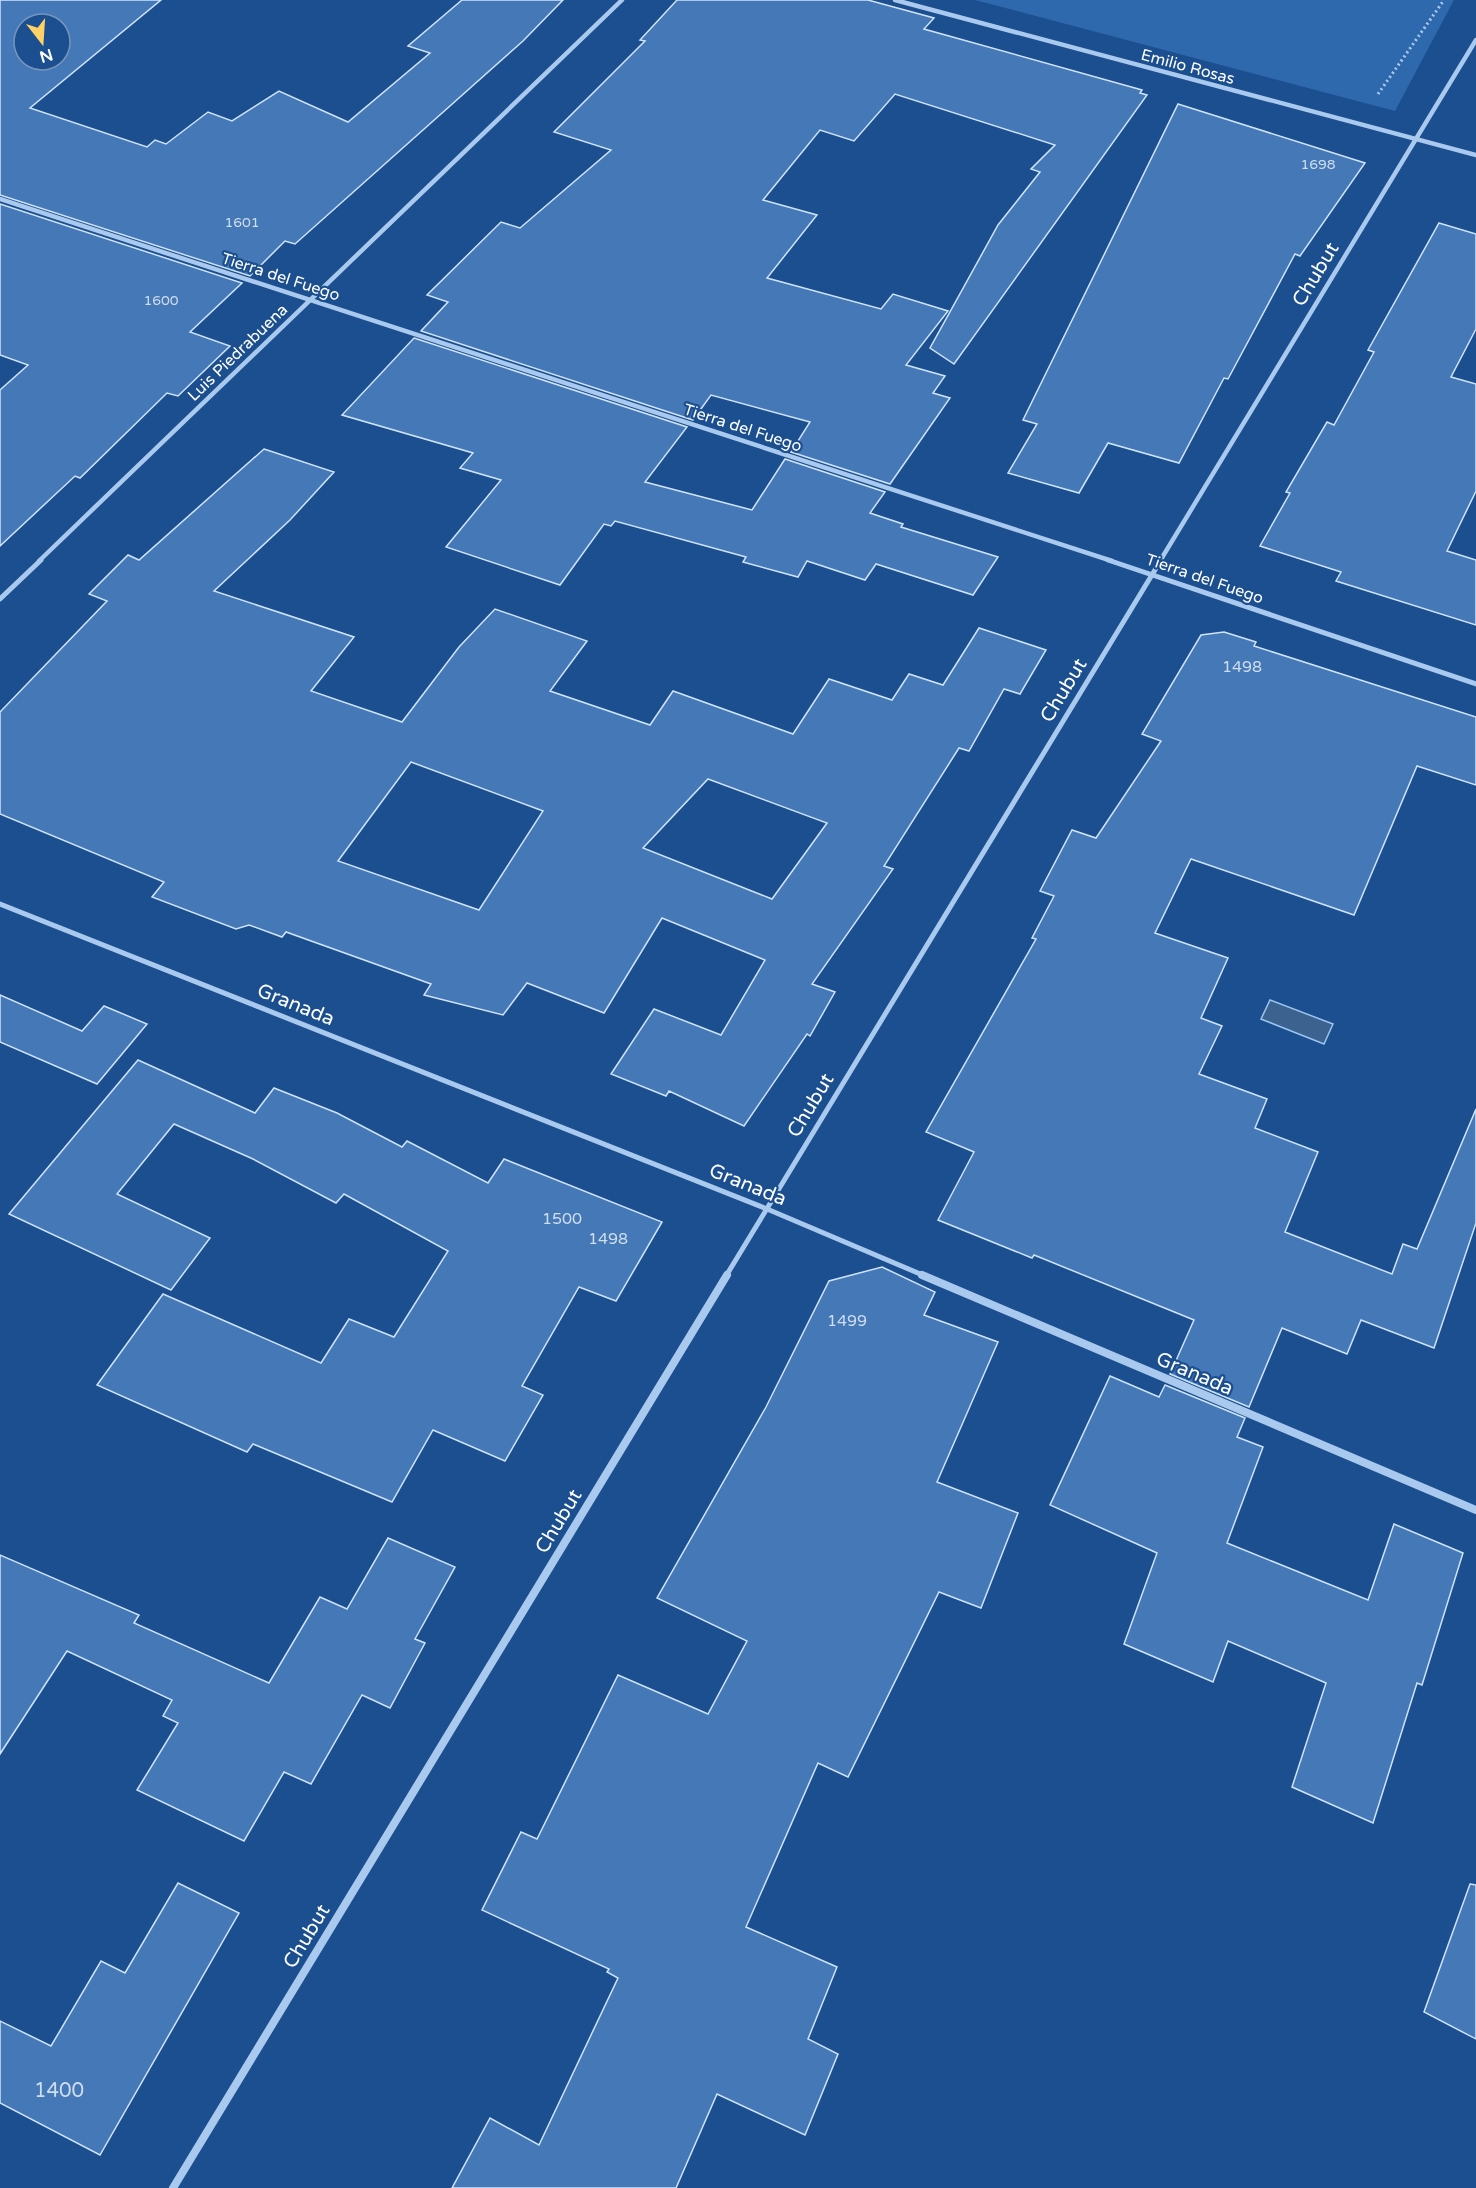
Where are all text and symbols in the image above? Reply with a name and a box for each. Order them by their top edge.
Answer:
north arrow [12,12,72,72]
text: N [37,44,55,67]
street label: Emilio Rosas [1139,45,1237,89]
house number: 1698 [1300,156,1336,173]
house number: 1601 [224,214,260,231]
street label: Chubut [1287,238,1345,311]
street label: Tierra del Fuego [219,248,342,305]
house number: 1600 [143,292,179,309]
street label: Luis Piedrabuena [184,300,292,406]
street label: Tierra del Fuego [681,399,804,456]
street label: Tierra del Fuego [1143,549,1266,608]
street label: Chubut [1035,654,1093,727]
house number: 1498 [1222,657,1262,677]
street label: Granada [253,979,338,1031]
street label: Chubut [782,1069,840,1142]
street label: Granada [705,1159,790,1211]
house number: 1500 [542,1209,582,1229]
house number: 1498 [588,1229,628,1249]
house number: 1499 [827,1311,867,1331]
street label: Granada [1152,1347,1237,1401]
street label: Chubut [530,1485,588,1558]
street label: Chubut [278,1900,336,1973]
house number: 1400 [34,2079,84,2103]

